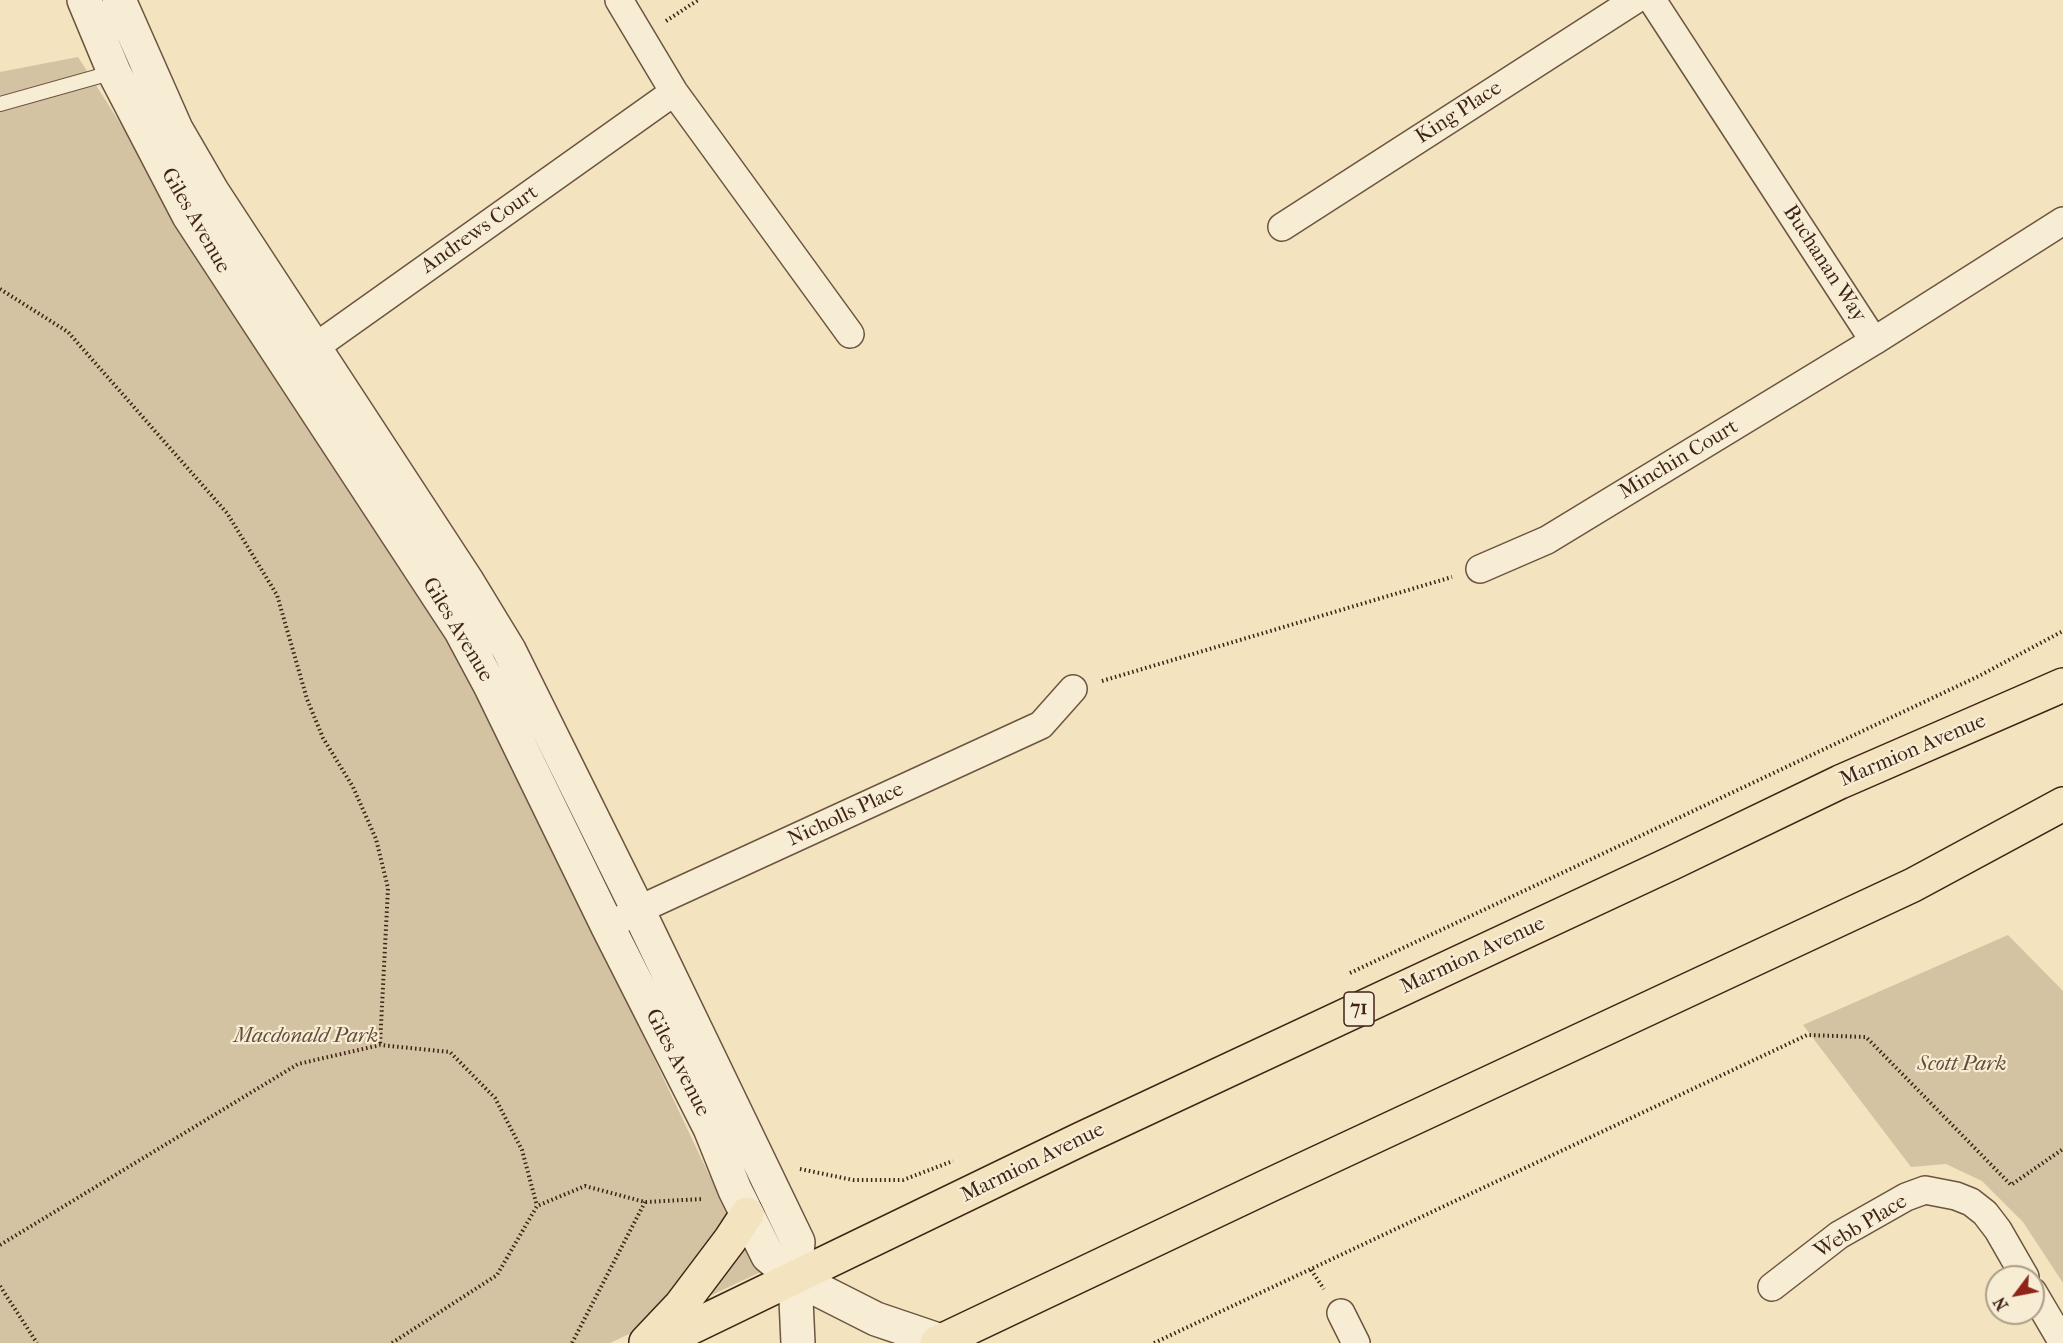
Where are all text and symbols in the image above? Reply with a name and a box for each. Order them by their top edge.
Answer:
street label: King Place [1411,76,1507,150]
street label: Giles Avenue [155,164,235,278]
street label: Andrews Court [417,180,543,280]
street label: Buchanan Way [1777,201,1871,327]
street label: Minchin Court [1615,415,1743,505]
street label: Giles Avenue [416,573,498,687]
street label: Marmion Avenue [1836,709,1990,793]
street label: Nicholls Place [784,777,908,853]
street label: Marmion Avenue [1397,912,1549,1000]
road number: 71 [1344,992,1374,1026]
street label: Giles Avenue [639,1005,715,1121]
park label: Macdonald Park [234,1024,378,1050]
park label: Scott Park [1917,1052,2007,1078]
street label: Marmion Avenue [957,1117,1109,1209]
street label: Webb Place [1810,1189,1912,1265]
north arrow [1985,1265,2045,1325]
text: N [1990,1294,2012,1314]

